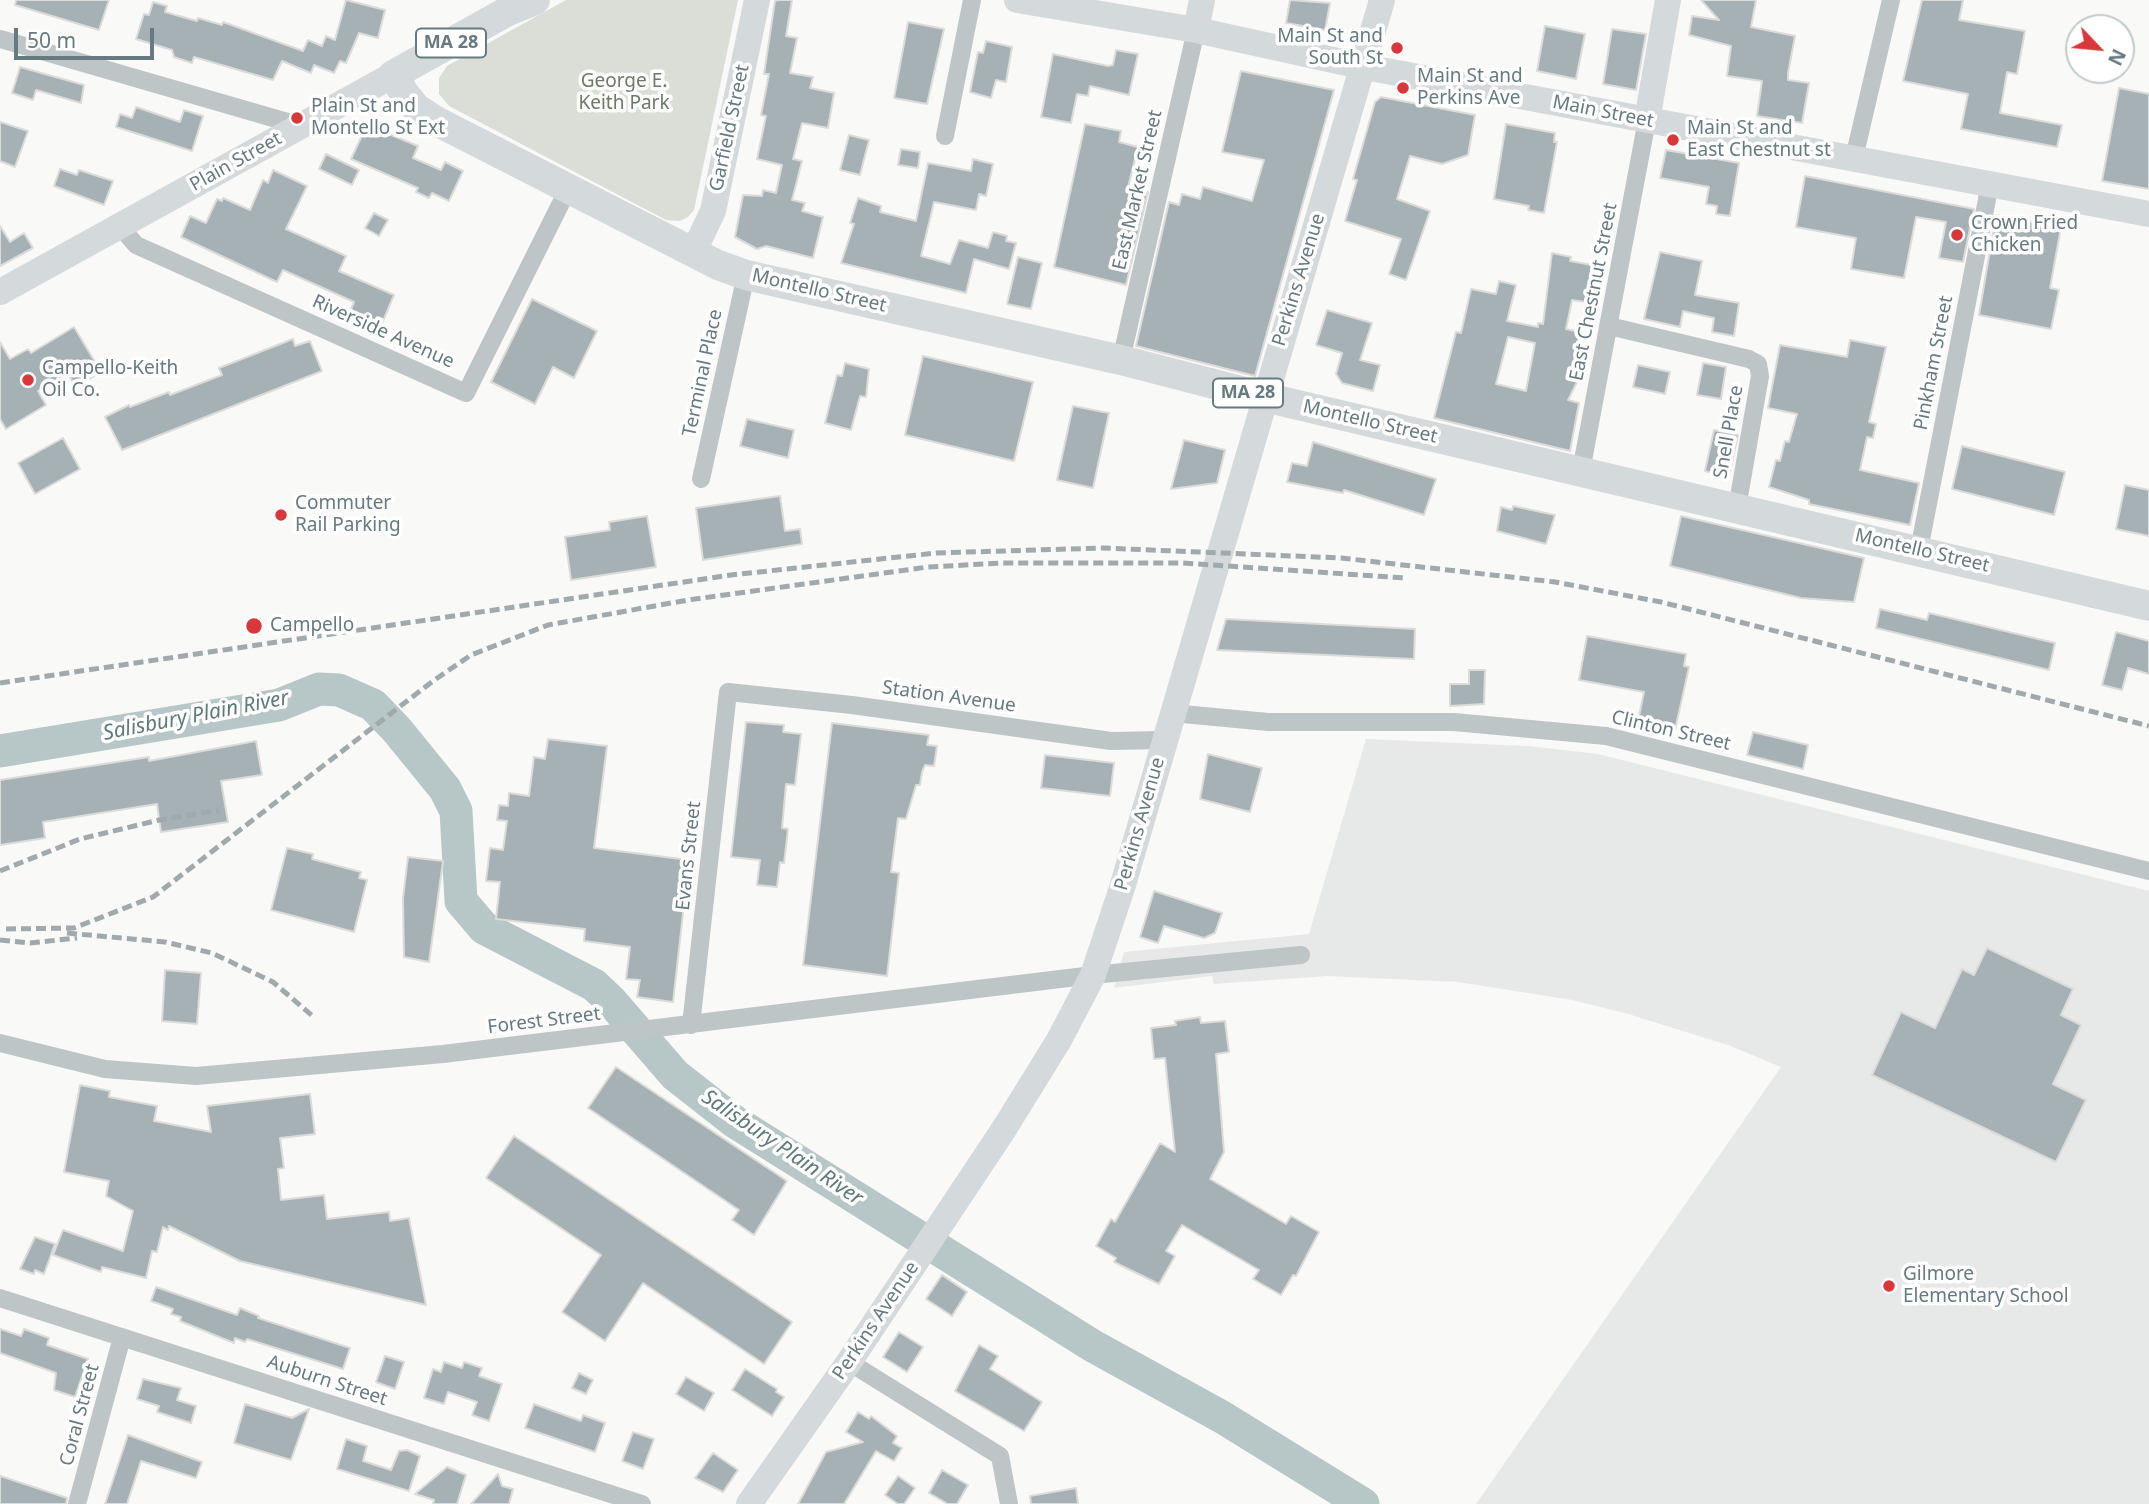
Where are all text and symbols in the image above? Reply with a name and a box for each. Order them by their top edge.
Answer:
scale bar [18,14,158,58]
north arrow [2065,14,2135,84]
text: 50 m [27,26,76,54]
place label: Main St and South St [1277,26,1383,70]
road number: MA 28 [416,28,486,58]
marker: Main St and South St [1389,40,1405,56]
text: N [2102,45,2132,70]
street label: Garfield Street [705,63,755,193]
place label: Main St and Perkins Ave [1417,66,1523,110]
park label: George E. Keith Park [578,71,670,115]
marker: Main St and Perkins Ave [1395,80,1411,96]
street label: Main Street [1551,91,1655,133]
place label: Plain St and Montello St Ext [311,96,445,140]
street label: East Market Street [1108,108,1168,272]
marker: Plain St and Montello St Ext [289,110,305,126]
place label: Main St and East Chestnut st [1687,118,1831,162]
street label: Plain Street [186,127,286,197]
marker: Main St and East Chestnut st [1665,132,1681,148]
street label: East Chestnut Street [1566,201,1622,383]
street label: Perkins Avenue [1268,211,1330,349]
place label: Crown Fried Chicken [1971,213,2078,257]
marker: Crown Fried Chicken [1949,227,1965,243]
street label: Montello Street [750,264,888,318]
street label: Riverside Avenue [308,290,458,374]
street label: Pinkham Street [1910,294,1958,432]
street label: Terminal Place [678,307,728,439]
place label: Campello-Keith Oil Co. [42,358,178,402]
marker: Campello-Keith Oil Co. [20,372,36,388]
road number: MA 28 [1213,379,1283,408]
street label: Snell Place [1710,383,1748,481]
street label: Montello Street [1301,395,1439,449]
place label: Commuter Rail Parking [295,493,401,537]
marker: Commuter Rail Parking [273,507,289,523]
street label: Montello Street [1853,524,1991,578]
place label: Campello [270,615,354,637]
marker: Campello [244,616,264,636]
street label: Station Avenue [881,676,1017,718]
water label: Salisbury Plain River [101,686,291,746]
street label: Clinton Street [1609,706,1733,756]
street label: Perkins Avenue [1110,755,1170,893]
street label: Evans Street [672,800,706,912]
street label: Forest Street [486,1003,602,1039]
water label: Salisbury Plain River [697,1085,867,1211]
street label: Perkins Avenue [828,1258,924,1384]
place label: Gilmore Elementary School [1903,1264,2069,1308]
marker: Gilmore Elementary School [1881,1278,1897,1294]
street label: Auburn Street [264,1351,390,1411]
street label: Coral Street [55,1362,105,1468]

